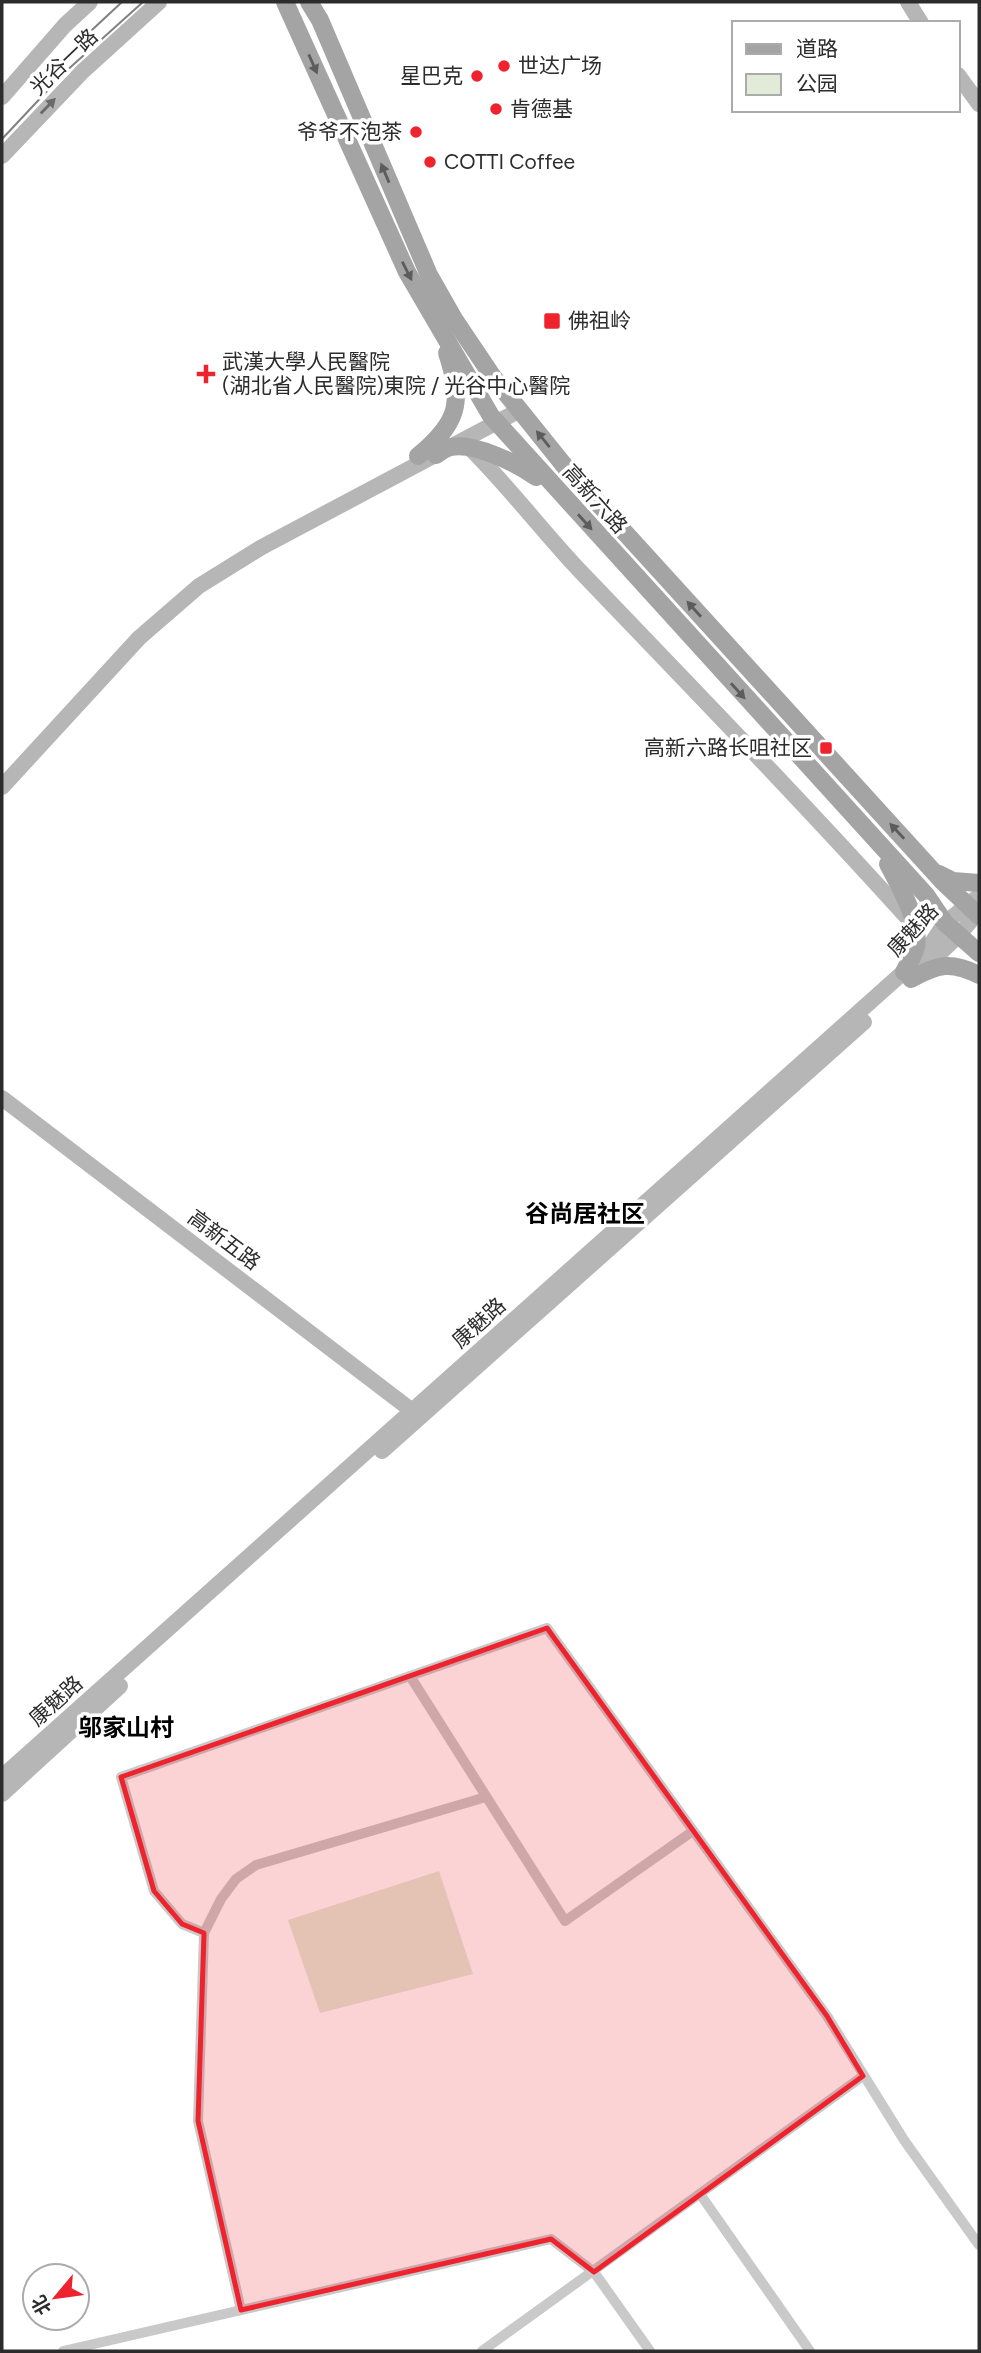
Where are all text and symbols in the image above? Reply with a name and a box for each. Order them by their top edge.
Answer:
legend [732,21,960,112]
street label: 光谷一路 [25,23,103,100]
text: 道路 [796,36,838,61]
place label: 世达广场 [518,53,602,78]
one-way arrow [307,54,319,74]
marker: 世达广场 [496,58,512,74]
place label: 星巴克 [400,63,463,88]
marker: 星巴克 [469,68,485,84]
text: 公园 [796,71,838,96]
place label: 肯德基 [510,96,573,121]
one-way arrow [40,98,57,115]
marker: 肯德基 [488,101,504,117]
place label: 爷爷不泡茶 [297,119,402,144]
marker: 爷爷不泡茶 [408,124,424,140]
place label: COTTI Coffee [444,149,575,174]
marker: COTTI Coffee [422,154,438,170]
one-way arrow [379,163,391,183]
one-way arrow [401,261,412,281]
place label: 佛祖岭 [568,308,631,333]
marker: 佛祖岭 [542,311,562,331]
place label: 武漢大學人民醫院 (湖北省人民醫院)東院 / 光谷中心醫院 [222,349,570,398]
marker: 武漢大學人民醫院 (湖北省人民醫院)東院 / 光谷中心醫院 [196,364,216,384]
one-way arrow [535,431,550,449]
street label: 高新六路 [558,459,633,538]
one-way arrow [577,513,593,531]
one-way arrow [686,600,702,618]
one-way arrow [730,682,746,700]
place label: 高新六路长咀社区 [644,735,812,760]
marker: 高新六路长咀社区 [818,740,834,756]
one-way arrow [890,823,906,840]
street label: 康魅路 [882,898,943,961]
district label: 谷尚居社区 [525,1199,645,1228]
street label: 高新五路 [183,1204,265,1275]
street label: 康魅路 [447,1292,510,1353]
street label: 康魅路 [24,1670,87,1731]
district label: 邬家山村 [78,1713,174,1742]
north arrow [21,2262,91,2332]
text: 北 [27,2291,56,2319]

